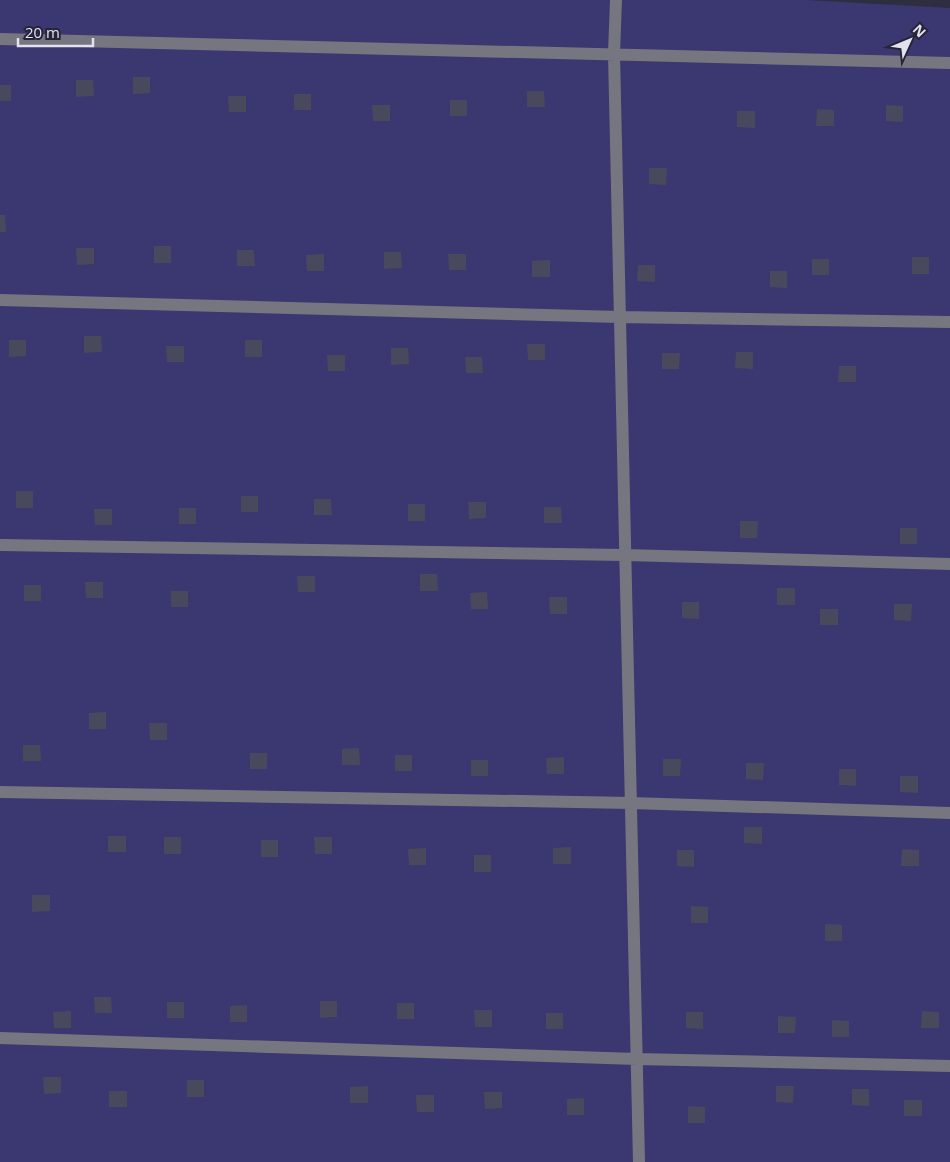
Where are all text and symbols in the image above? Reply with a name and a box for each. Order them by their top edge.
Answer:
scale bar [18,15,92,47]
north arrow [885,15,935,65]
text: N [909,20,931,41]
text: 20 m [25,22,60,42]

